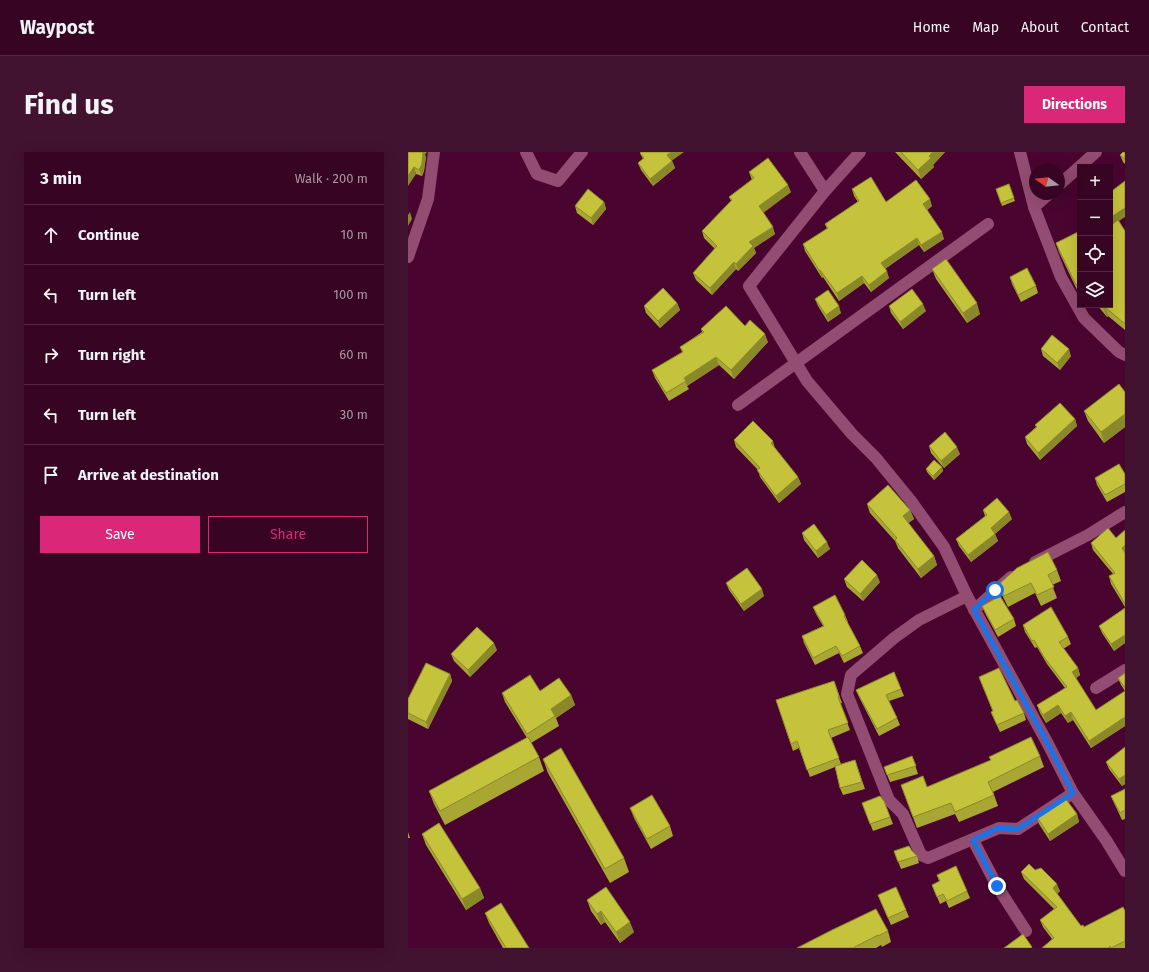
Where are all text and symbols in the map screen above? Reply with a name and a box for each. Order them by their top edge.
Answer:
text: Waypost [20,16,94,39]
text: Home [913,19,950,36]
text: Map [972,19,999,36]
text: About [1021,19,1059,36]
text: Contact [1081,19,1129,36]
button: Directions [1024,86,1125,123]
text: Find us [24,88,114,121]
north arrow [1029,164,1065,200]
map controls [1077,164,1113,308]
button: + [1077,164,1113,200]
text: 3 min [40,168,82,189]
text: Walk · 200 m [295,171,368,186]
button: − [1077,200,1113,236]
icon: ahead [40,224,62,246]
text: Continue [78,226,139,244]
text: 10 m [341,227,368,242]
button: locate [1077,236,1113,272]
button: layers [1077,272,1113,308]
icon: left [40,284,62,306]
text: Turn left [78,286,136,304]
text: 100 m [333,287,368,302]
icon: right [40,344,62,366]
text: Turn right [78,346,145,364]
text: 60 m [339,347,368,362]
icon: left [40,404,62,426]
text: Turn left [78,406,136,424]
text: 30 m [340,407,368,422]
icon: arrive [40,464,62,486]
text: Arrive at destination [78,466,219,484]
button: Save [40,516,200,553]
button: Share [208,516,368,553]
route start [986,581,1004,599]
route end [988,877,1006,895]

